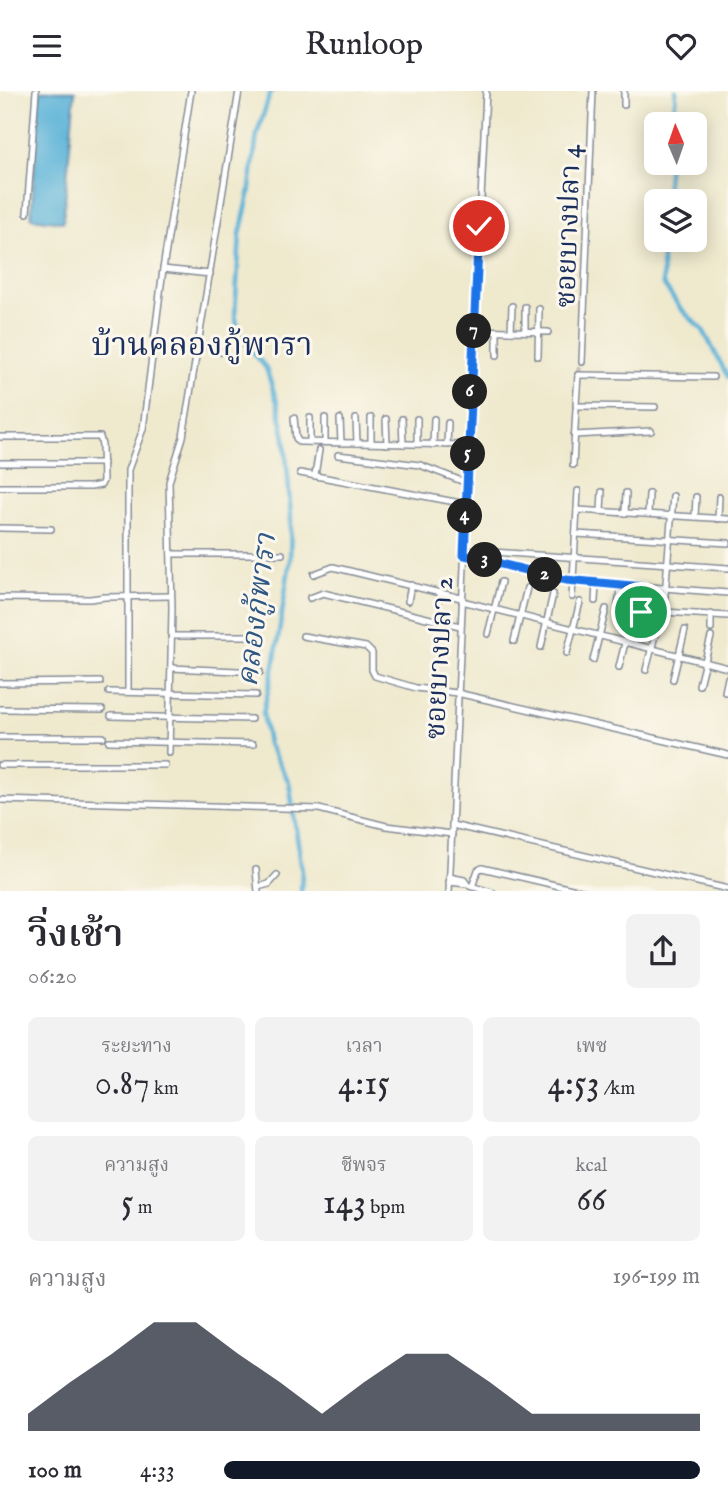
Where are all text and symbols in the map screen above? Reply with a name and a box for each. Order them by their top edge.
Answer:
text: Runloop [305,25,423,66]
icon: menu [28,27,66,65]
icon: heart [662,27,700,65]
north arrow [644,112,707,175]
map controls [644,112,707,252]
street label: ซอยบางปลา 4 [549,144,590,308]
button: layers [644,189,707,252]
pin [449,196,509,256]
icon: check [460,207,498,245]
pin: 7 [456,313,491,349]
text: 7 [469,318,478,342]
district label: บ้านคลองกู้พารา [92,326,312,367]
pin: 6 [452,375,488,409]
text: 6 [465,379,474,403]
pin: 5 [450,437,486,471]
text: 5 [464,441,471,465]
pin: 4 [448,499,482,533]
text: 4 [460,503,469,527]
water label: คลองกู้พารา [230,530,286,689]
pin: 3 [468,543,503,577]
text: 3 [481,547,488,571]
pin: 2 [528,557,562,593]
text: 2 [540,562,549,586]
street label: ซอยบางปลา 2 [419,576,462,740]
pin [611,582,671,642]
icon: arrive [622,593,660,631]
text: วิ่งเช้า [28,912,123,960]
button: share [626,914,700,988]
text: 06:20 [28,962,77,991]
text: ระยะทาง [102,1035,172,1059]
text: เวลา [345,1035,383,1059]
text: เพซ [575,1035,607,1059]
text: 0.87 [95,1062,150,1107]
text: 4:15 [338,1062,390,1107]
text: 4:53 [548,1062,600,1107]
text: km [150,1077,179,1101]
text: /km [600,1077,635,1101]
text: ความสูง [104,1154,169,1178]
text: ชีพจร [341,1154,387,1178]
text: kcal [575,1154,607,1178]
text: 66 [577,1178,606,1223]
text: 5 [121,1181,134,1226]
text: 143 [323,1181,366,1226]
text: m [134,1196,152,1220]
text: bpm [366,1196,405,1220]
text: 196–199 m [613,1262,700,1291]
text: ความสูง [28,1265,106,1294]
text: 100 m [28,1456,82,1485]
text: 4:33 [140,1456,175,1485]

